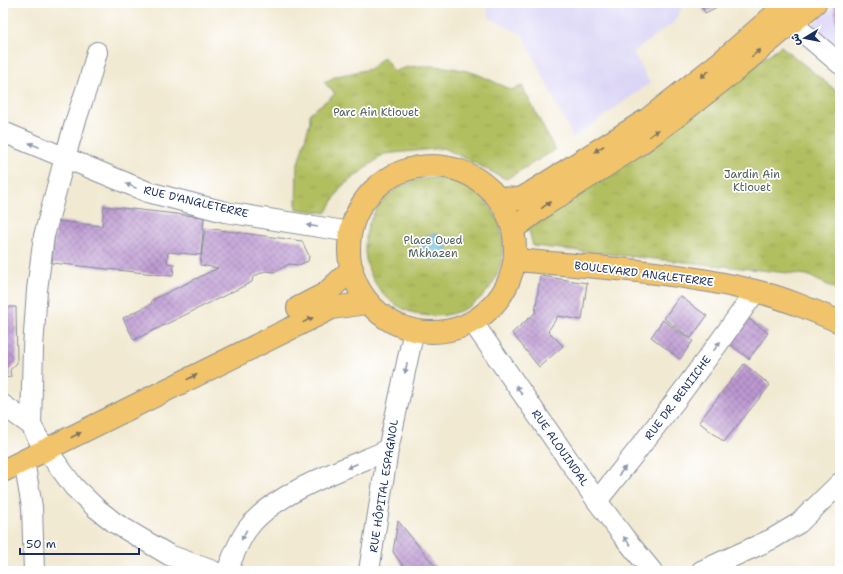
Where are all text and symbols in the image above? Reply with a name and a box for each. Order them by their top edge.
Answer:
north arrow [785,18,825,58]
text: ش [787,32,804,47]
one-way arrow [751,49,762,58]
one-way arrow [699,69,710,78]
park label: Parc Ain Ktiouet [333,105,419,120]
one-way arrow [649,130,659,138]
one-way arrow [27,141,39,147]
one-way arrow [594,145,605,153]
park label: Jardin Ain Ktiouet [724,167,780,195]
one-way arrow [125,182,137,188]
street label: RUE D'ANGLETERRE [142,183,250,221]
one-way arrow [540,201,551,209]
one-way arrow [306,223,318,229]
park label: Place Oued Mkhazen [403,233,463,261]
street label: BOULEVARD ANGLETERRE [574,258,715,290]
one-way arrow [303,316,314,323]
one-way arrow [713,340,722,351]
street label: RUE DR. BENIICHE [641,353,715,443]
one-way arrow [402,362,408,374]
one-way arrow [186,374,198,380]
one-way arrow [516,384,523,396]
street label: RUE ALOUINDAL [528,407,592,489]
street label: RUE HÔPITAL ESPAGNOL [365,418,402,554]
one-way arrow [70,432,81,439]
one-way arrow [346,463,357,469]
one-way arrow [617,466,626,477]
one-way arrow [241,529,248,540]
scale bar [20,530,139,556]
text: 50 m [26,536,56,552]
one-way arrow [623,536,632,547]

